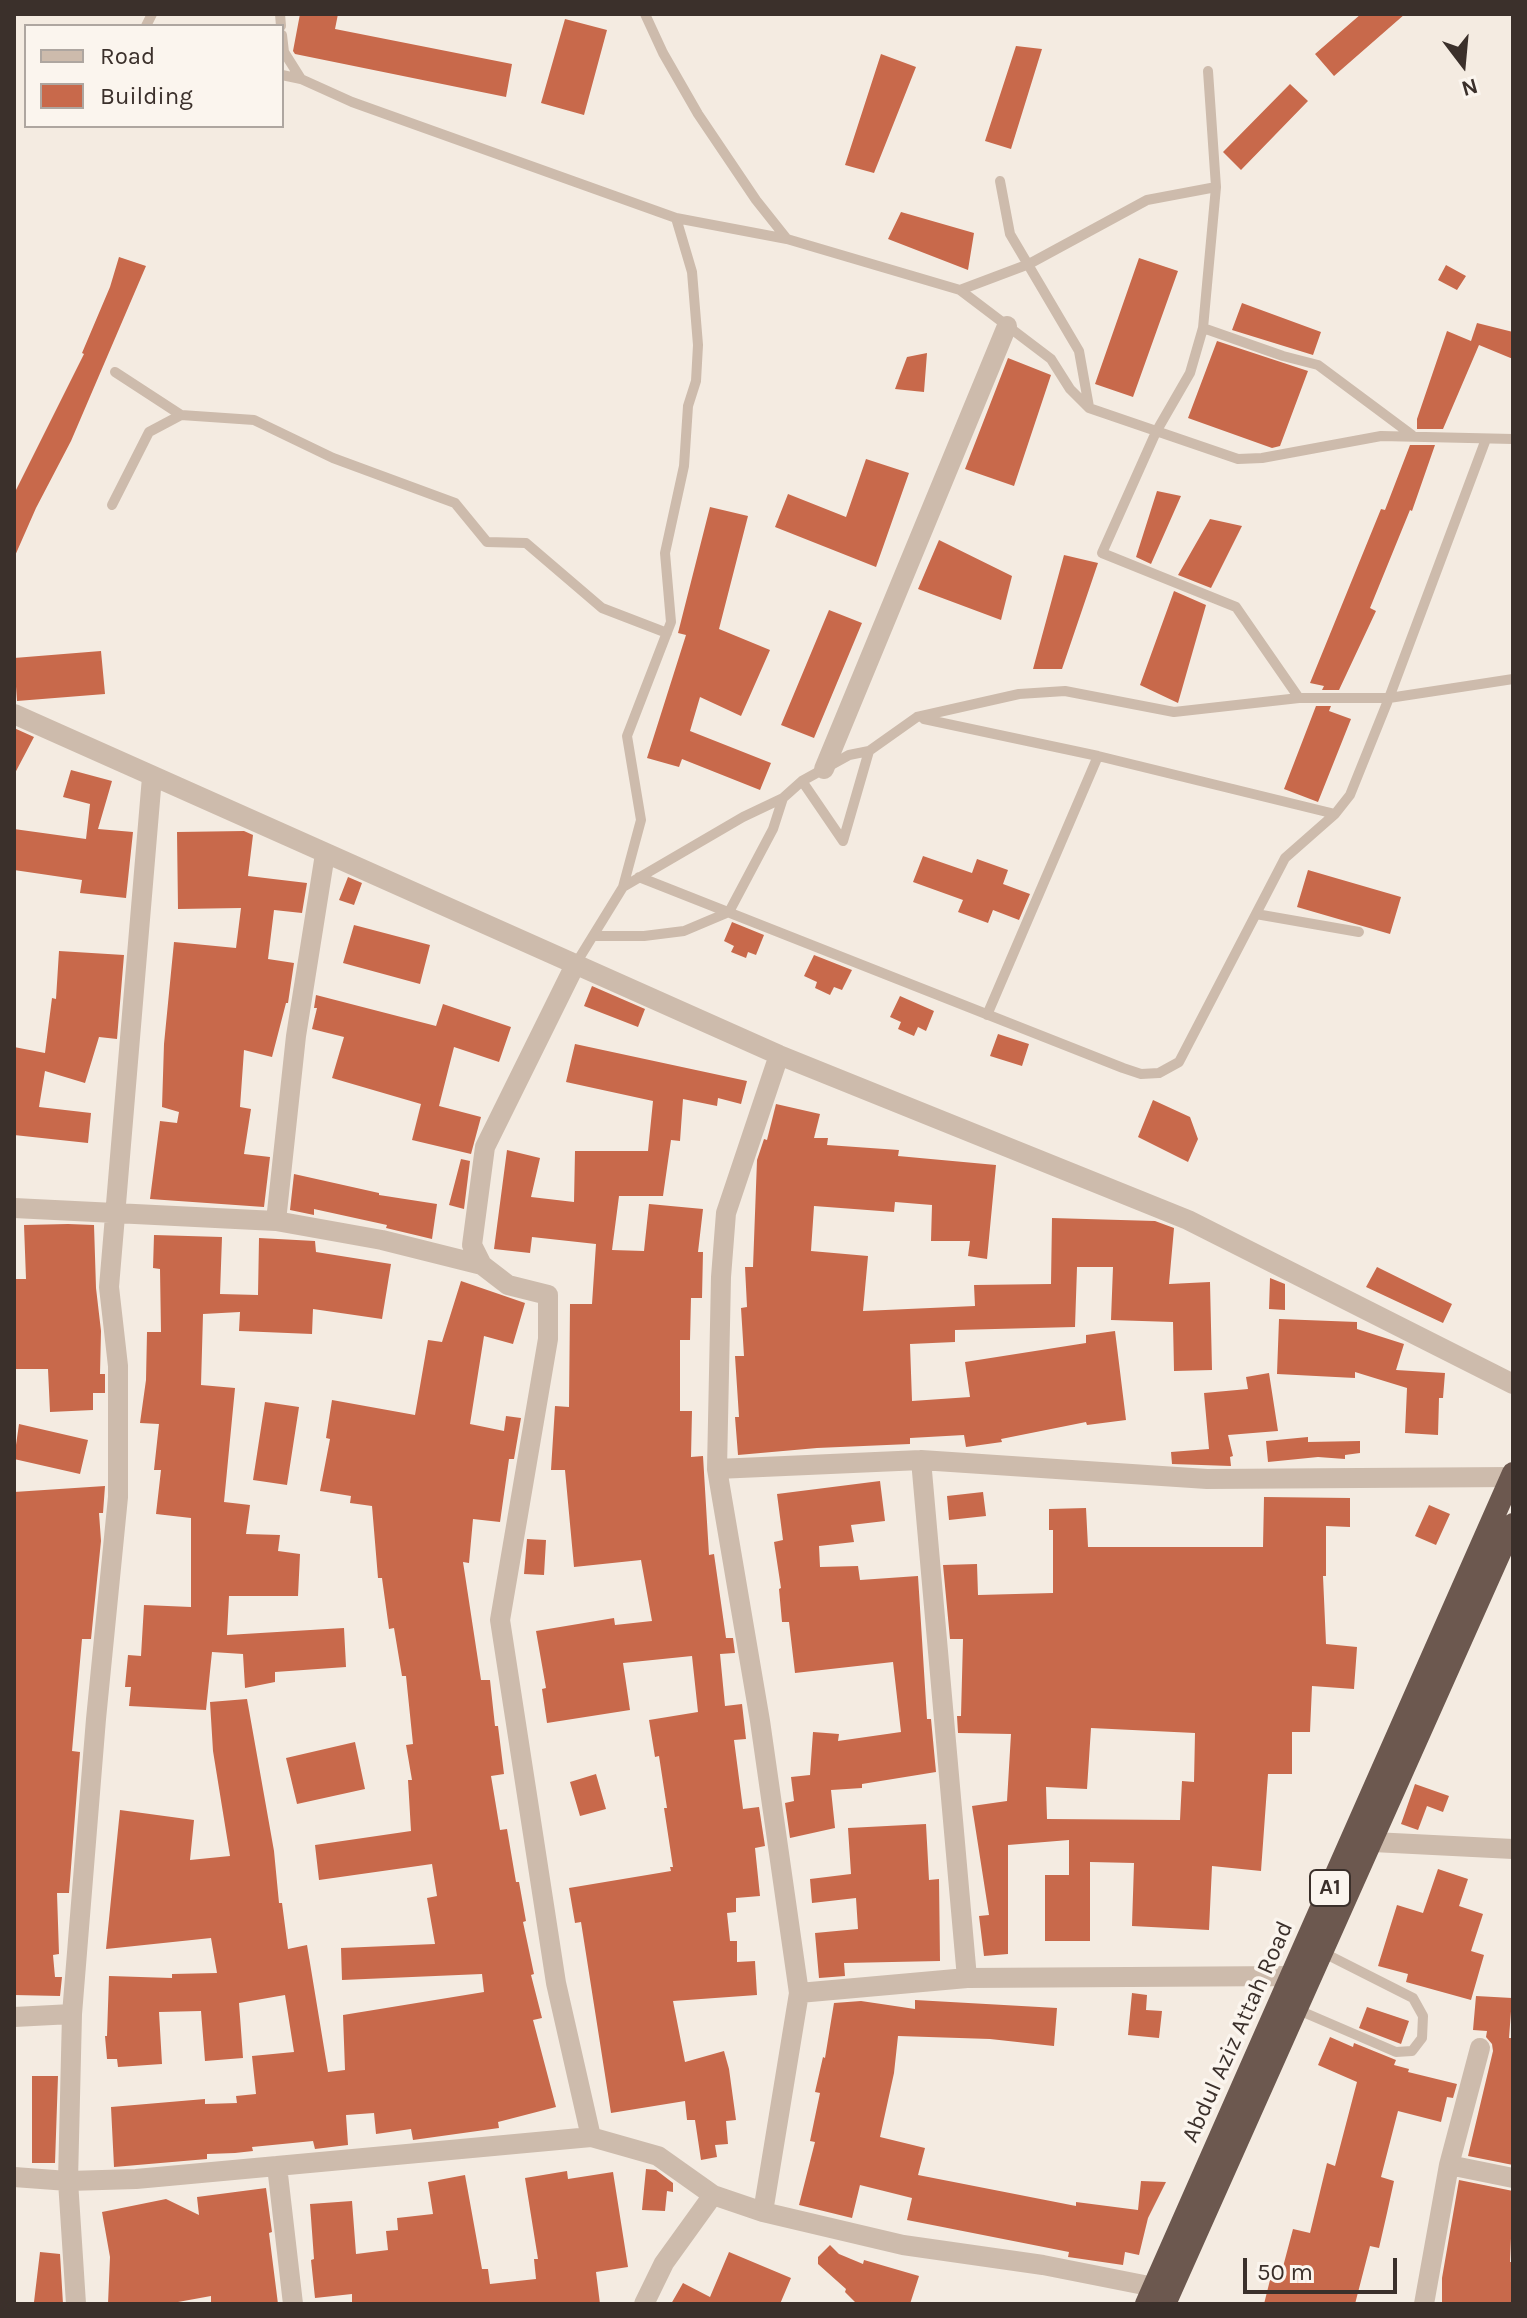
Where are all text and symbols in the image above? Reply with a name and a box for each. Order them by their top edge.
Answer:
legend [24,24,284,128]
north arrow [1423,24,1503,104]
text: Road [100,42,155,70]
text: N [1458,72,1481,102]
text: Building [100,82,193,110]
road number: A1 [1310,1870,1350,1906]
street label: Abdul Aziz Attah Road [1176,1917,1300,2147]
scale bar [1247,2242,1401,2292]
text: 50 m [1257,2258,1313,2286]

